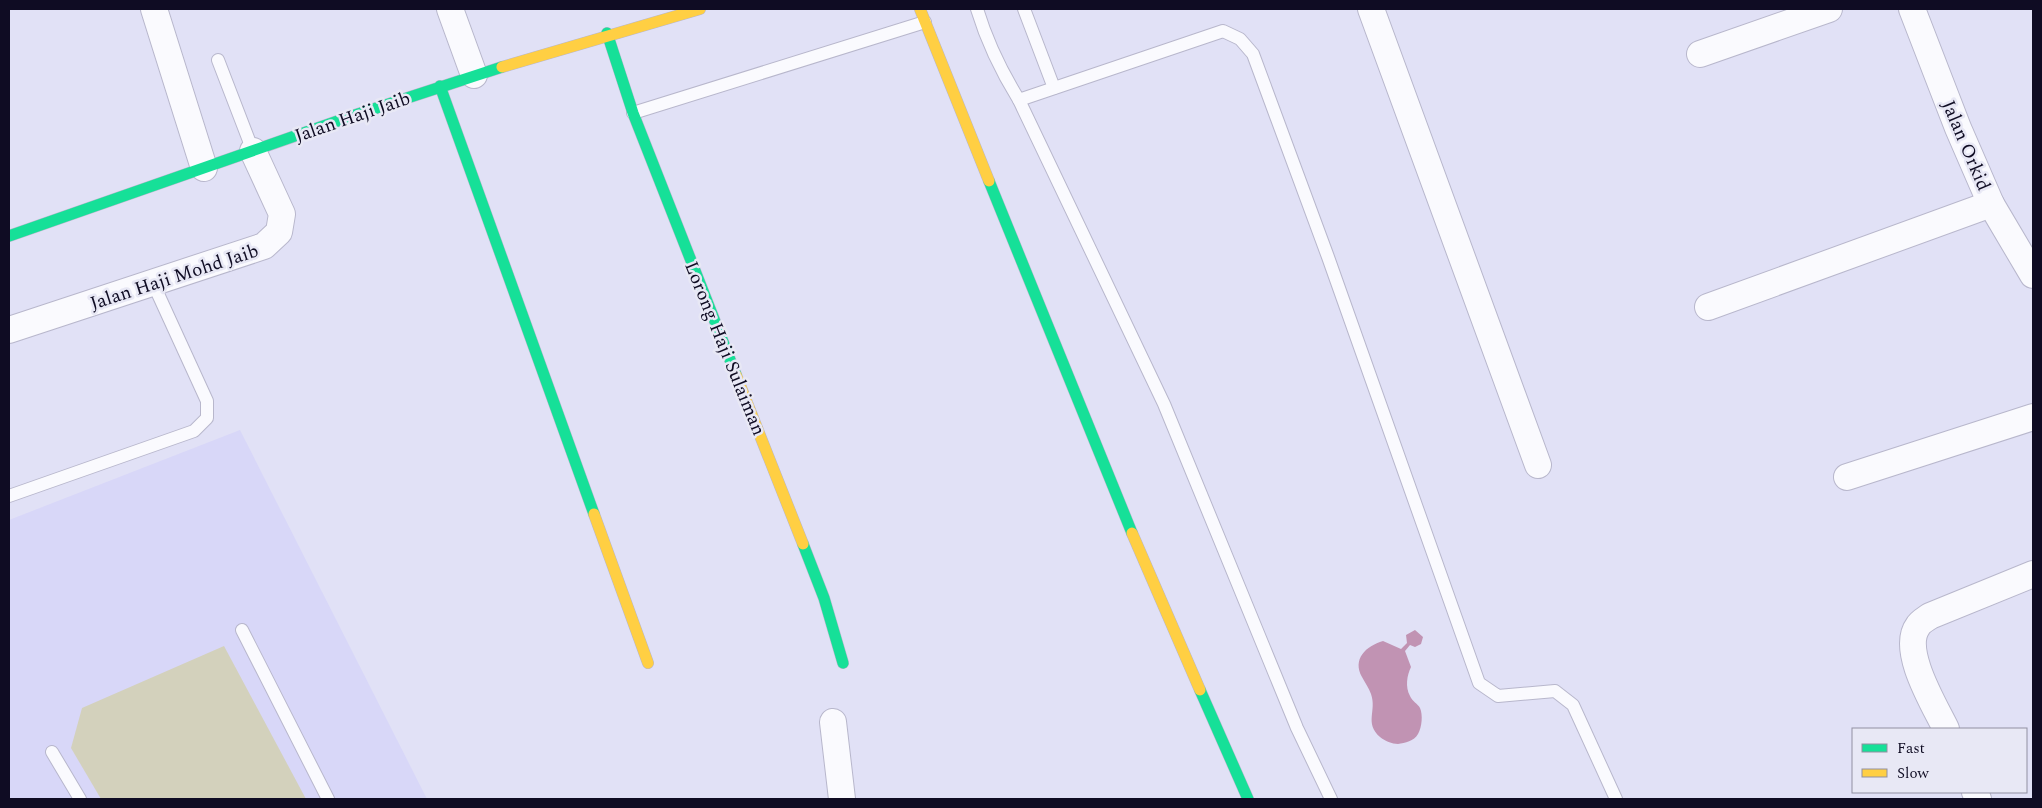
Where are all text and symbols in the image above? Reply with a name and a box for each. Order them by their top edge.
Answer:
street label: Jalan Haji Jaib [291,84,414,151]
street label: Jalan Orkid [1933,96,1998,196]
street label: Jalan Haji Mohd Jaib [86,236,262,318]
street label: Lorong Haji Sulaiman [676,257,773,440]
legend [1852,728,2027,793]
text: Fast [1897,737,1925,760]
text: Slow [1897,762,1929,785]

